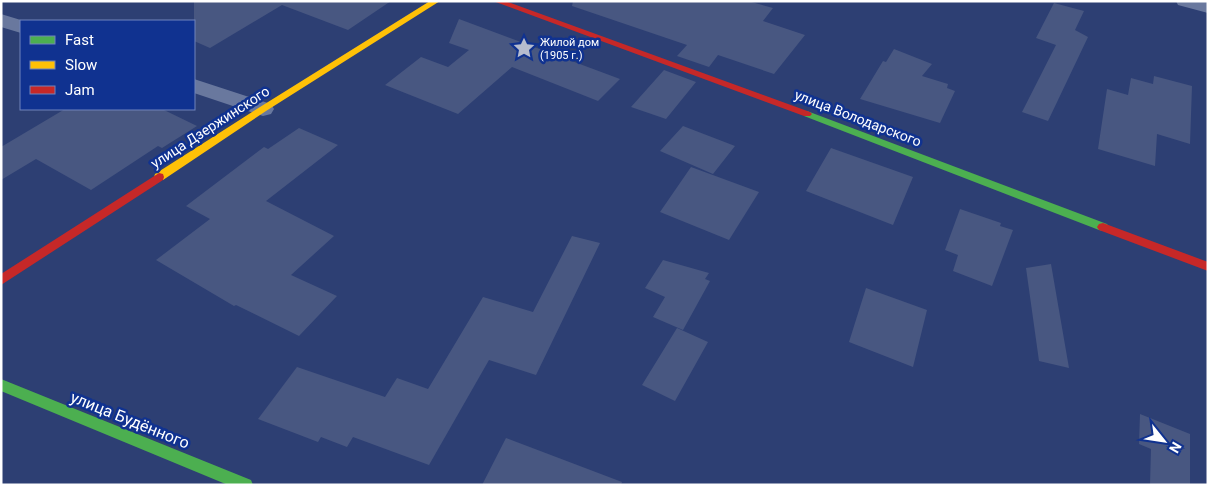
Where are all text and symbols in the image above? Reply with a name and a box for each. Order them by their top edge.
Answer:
legend [20,20,195,110]
text: Fast [65,31,94,49]
place icon: Жилой дом (1905 г.) [511,35,537,61]
place label: Жилой дом (1905 г.) [540,36,599,62]
text: Slow [65,56,97,74]
text: Jam [65,81,95,99]
street label: улица Дзержинского [148,83,272,171]
street label: улица Володарского [792,86,924,150]
street label: улица Будённого [68,387,192,453]
north arrow [1139,416,1189,466]
text: N [1166,439,1185,456]

